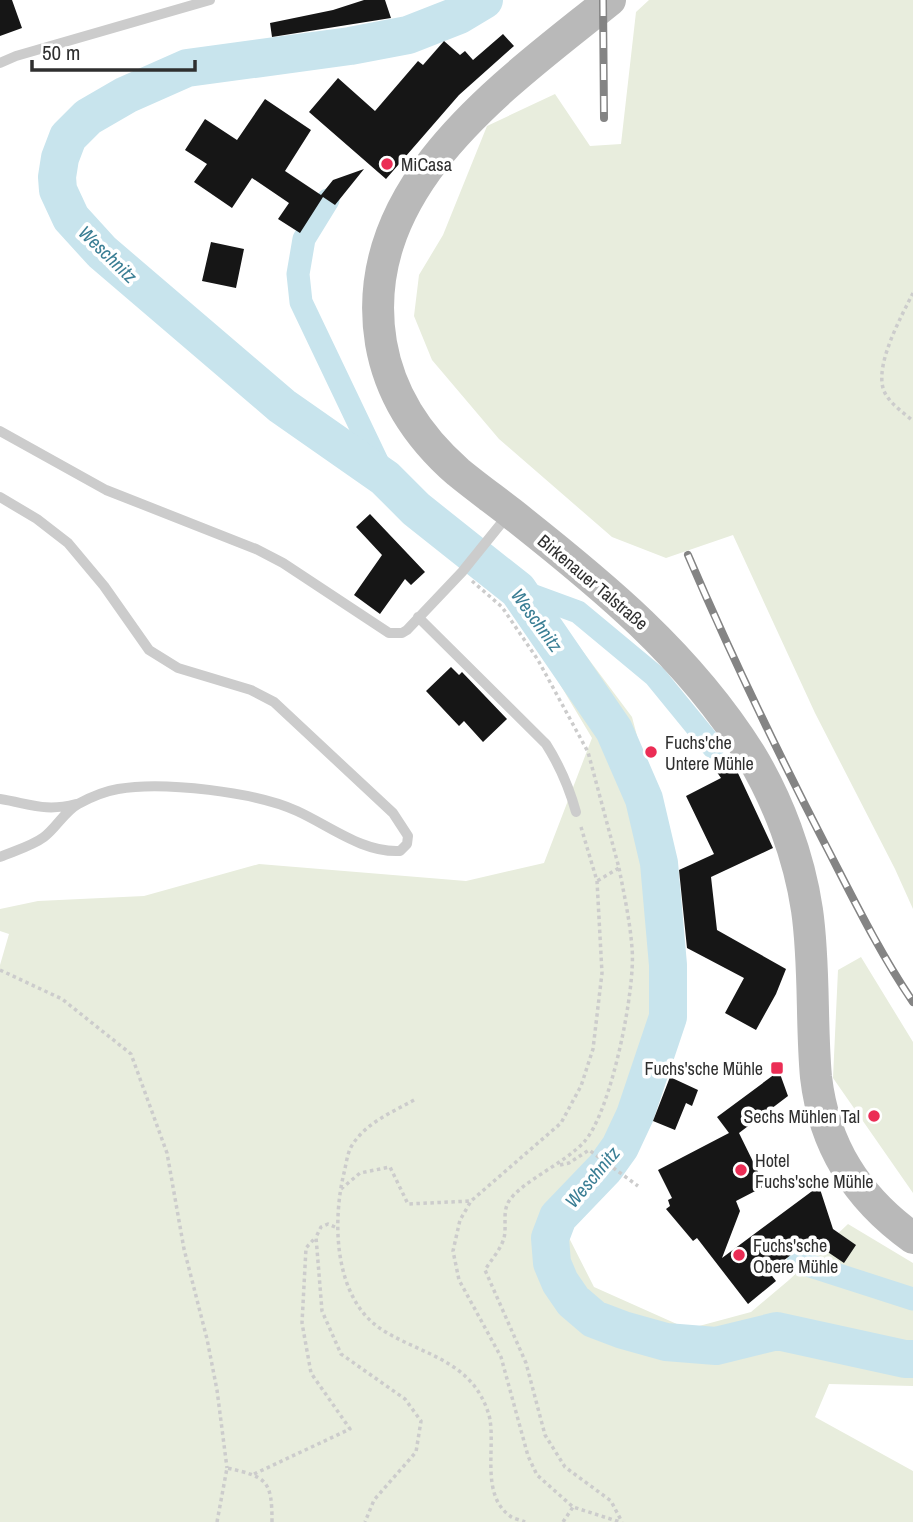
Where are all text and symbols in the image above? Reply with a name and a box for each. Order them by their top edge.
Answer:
scale bar [32,28,194,72]
text: 50 m [42,38,80,67]
place label: MiCasa [401,152,452,177]
marker: MiCasa [379,156,395,172]
water label: Weschnitz [73,220,143,289]
street label: Birkenauer Talstraße [532,528,654,636]
water label: Weschnitz [505,583,569,657]
place label: Fuchs'che Untere Mühle [665,730,754,776]
marker: Fuchs'che Untere Mühle [643,744,659,760]
place label: Fuchs'sche Mühle [645,1056,763,1081]
marker: Fuchs'sche Mühle [769,1060,785,1076]
place label: Sechs Mühlen Tal [743,1104,860,1129]
marker: Sechs Mühlen Tal [866,1108,882,1124]
water label: Weschnitz [559,1141,625,1213]
place label: Hotel Fuchs'sche Mühle [755,1148,874,1194]
marker: Hotel Fuchs'sche Mühle [733,1162,749,1178]
place label: Fuchs'sche Obere Mühle [753,1233,838,1279]
marker: Fuchs'sche Obere Mühle [731,1247,747,1263]

